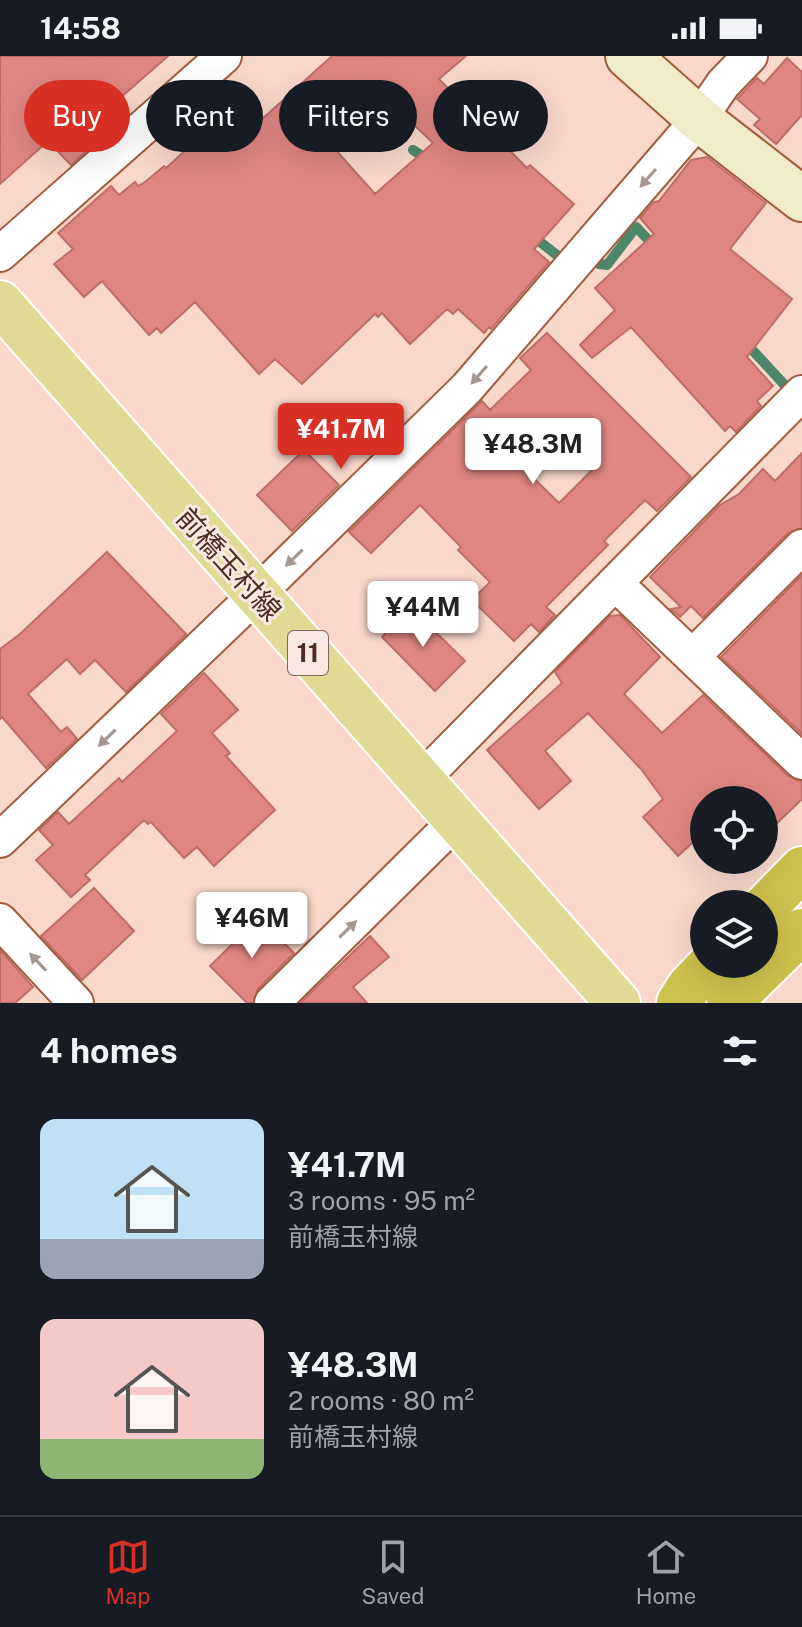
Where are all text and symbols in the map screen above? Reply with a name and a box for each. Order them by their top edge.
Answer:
text: 14:58 [40,10,121,46]
chip: Buy [24,80,130,152]
chip: Rent [146,80,263,152]
chip: Filters [279,80,417,152]
chip: New [433,80,548,152]
one-way arrow [640,168,658,187]
one-way arrow [471,365,488,385]
pin: ¥41.7M [276,403,406,471]
text: ¥41.7M [296,413,386,444]
pin: ¥48.3M [468,418,598,486]
text: ¥48.3M [483,428,583,459]
street label: 前橋玉村線 [170,501,288,627]
one-way arrow [285,548,304,567]
pin: ¥44M [376,581,470,649]
text: ¥44M [385,591,461,622]
road number: 11 [288,631,328,675]
one-way arrow [98,728,117,747]
map controls [690,786,778,978]
button: locate [690,786,778,874]
button: layers [690,890,778,978]
pin: ¥46M [205,892,299,960]
text: ¥46M [214,902,290,933]
one-way arrow [338,920,357,939]
one-way arrow [29,953,47,972]
icon: filters [718,1029,762,1073]
text: 4 homes [40,1031,178,1071]
text: ¥41.7M [288,1145,406,1185]
icon: home [104,1151,200,1247]
text: 3 rooms · 95 m² [288,1185,475,1216]
text: 前橋玉村線 [288,1221,418,1252]
text: ¥48.3M [288,1345,419,1385]
icon: home [104,1351,200,1447]
text: 2 rooms · 80 m² [288,1385,474,1416]
text: 前橋玉村線 [288,1421,418,1452]
tab: Map [106,1535,150,1609]
tab: Saved [362,1535,424,1609]
tab: Home [636,1535,696,1609]

